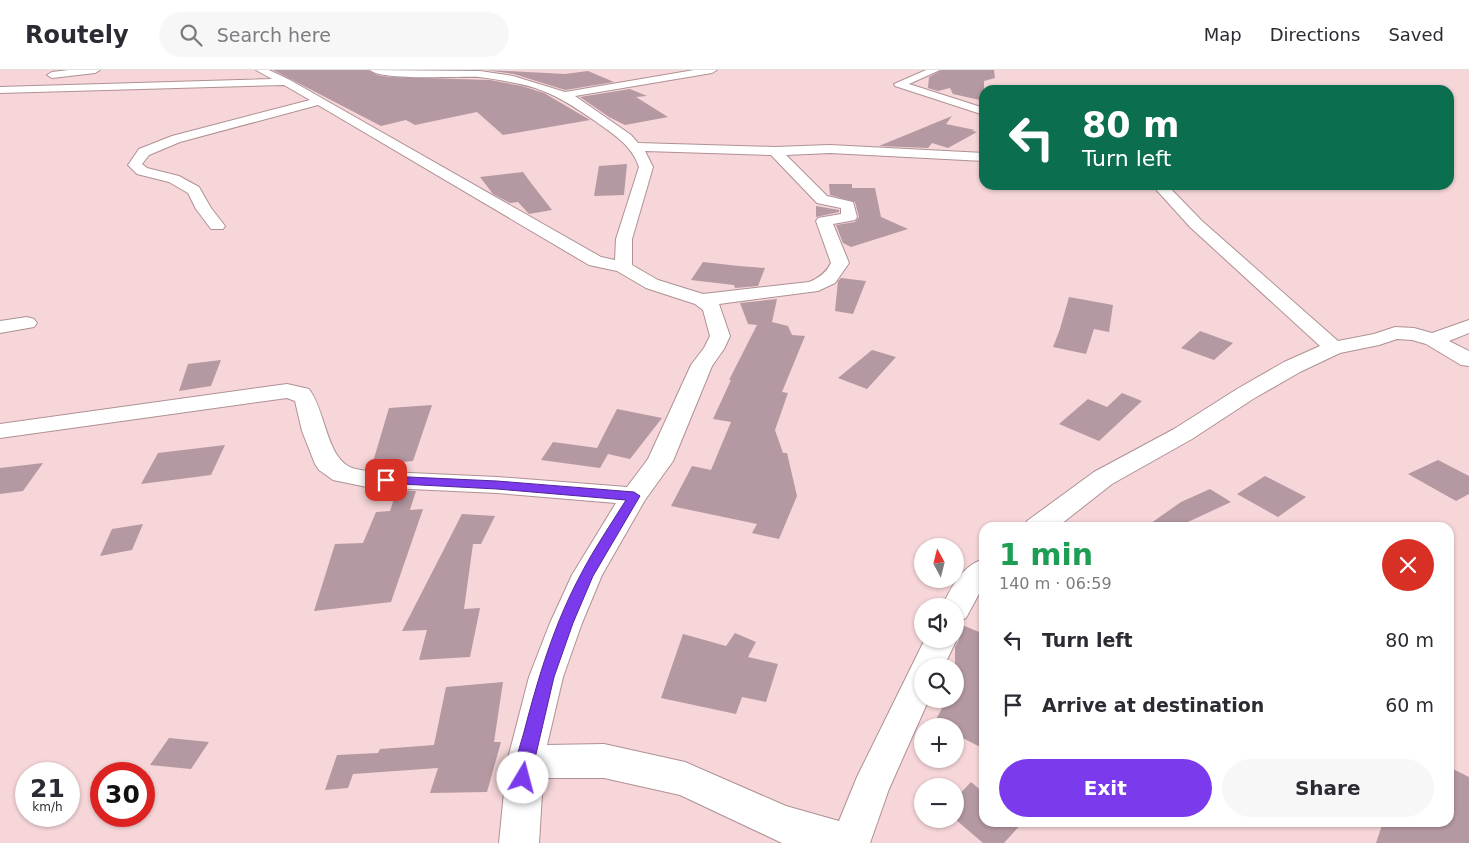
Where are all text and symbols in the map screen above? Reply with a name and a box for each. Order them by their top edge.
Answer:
search box [159,12,509,57]
text: Routely [25,21,129,49]
icon: search [177,21,205,49]
text: Search here [217,24,331,46]
text: Map [1204,24,1242,45]
text: Directions [1270,24,1360,45]
text: Saved [1388,24,1444,45]
icon: left [999,105,1064,170]
text: 80 m [1082,105,1179,145]
text: Turn left [1082,146,1171,171]
pin [365,459,407,501]
icon: arrive [372,466,400,494]
text: 1 min [999,537,1093,572]
north arrow [914,538,964,588]
map controls [914,538,964,828]
button: close [1382,539,1434,591]
text: 140 m · 06:59 [999,574,1112,593]
button: sound [914,598,964,648]
icon: left [999,626,1027,654]
text: Turn left [1042,629,1133,651]
text: 80 m [1385,629,1434,651]
button: search [914,658,964,708]
icon: arrive [999,691,1027,719]
text: Arrive at destination [1042,694,1264,716]
text: 60 m [1385,694,1434,716]
button: + [914,718,964,768]
position arrow [496,751,548,803]
button: Exit [999,759,1212,817]
button: Share [1222,759,1434,817]
speed limit sign: 30 [90,762,155,827]
text: 21 [30,774,65,803]
button: − [914,778,964,828]
text: km/h [32,800,63,814]

